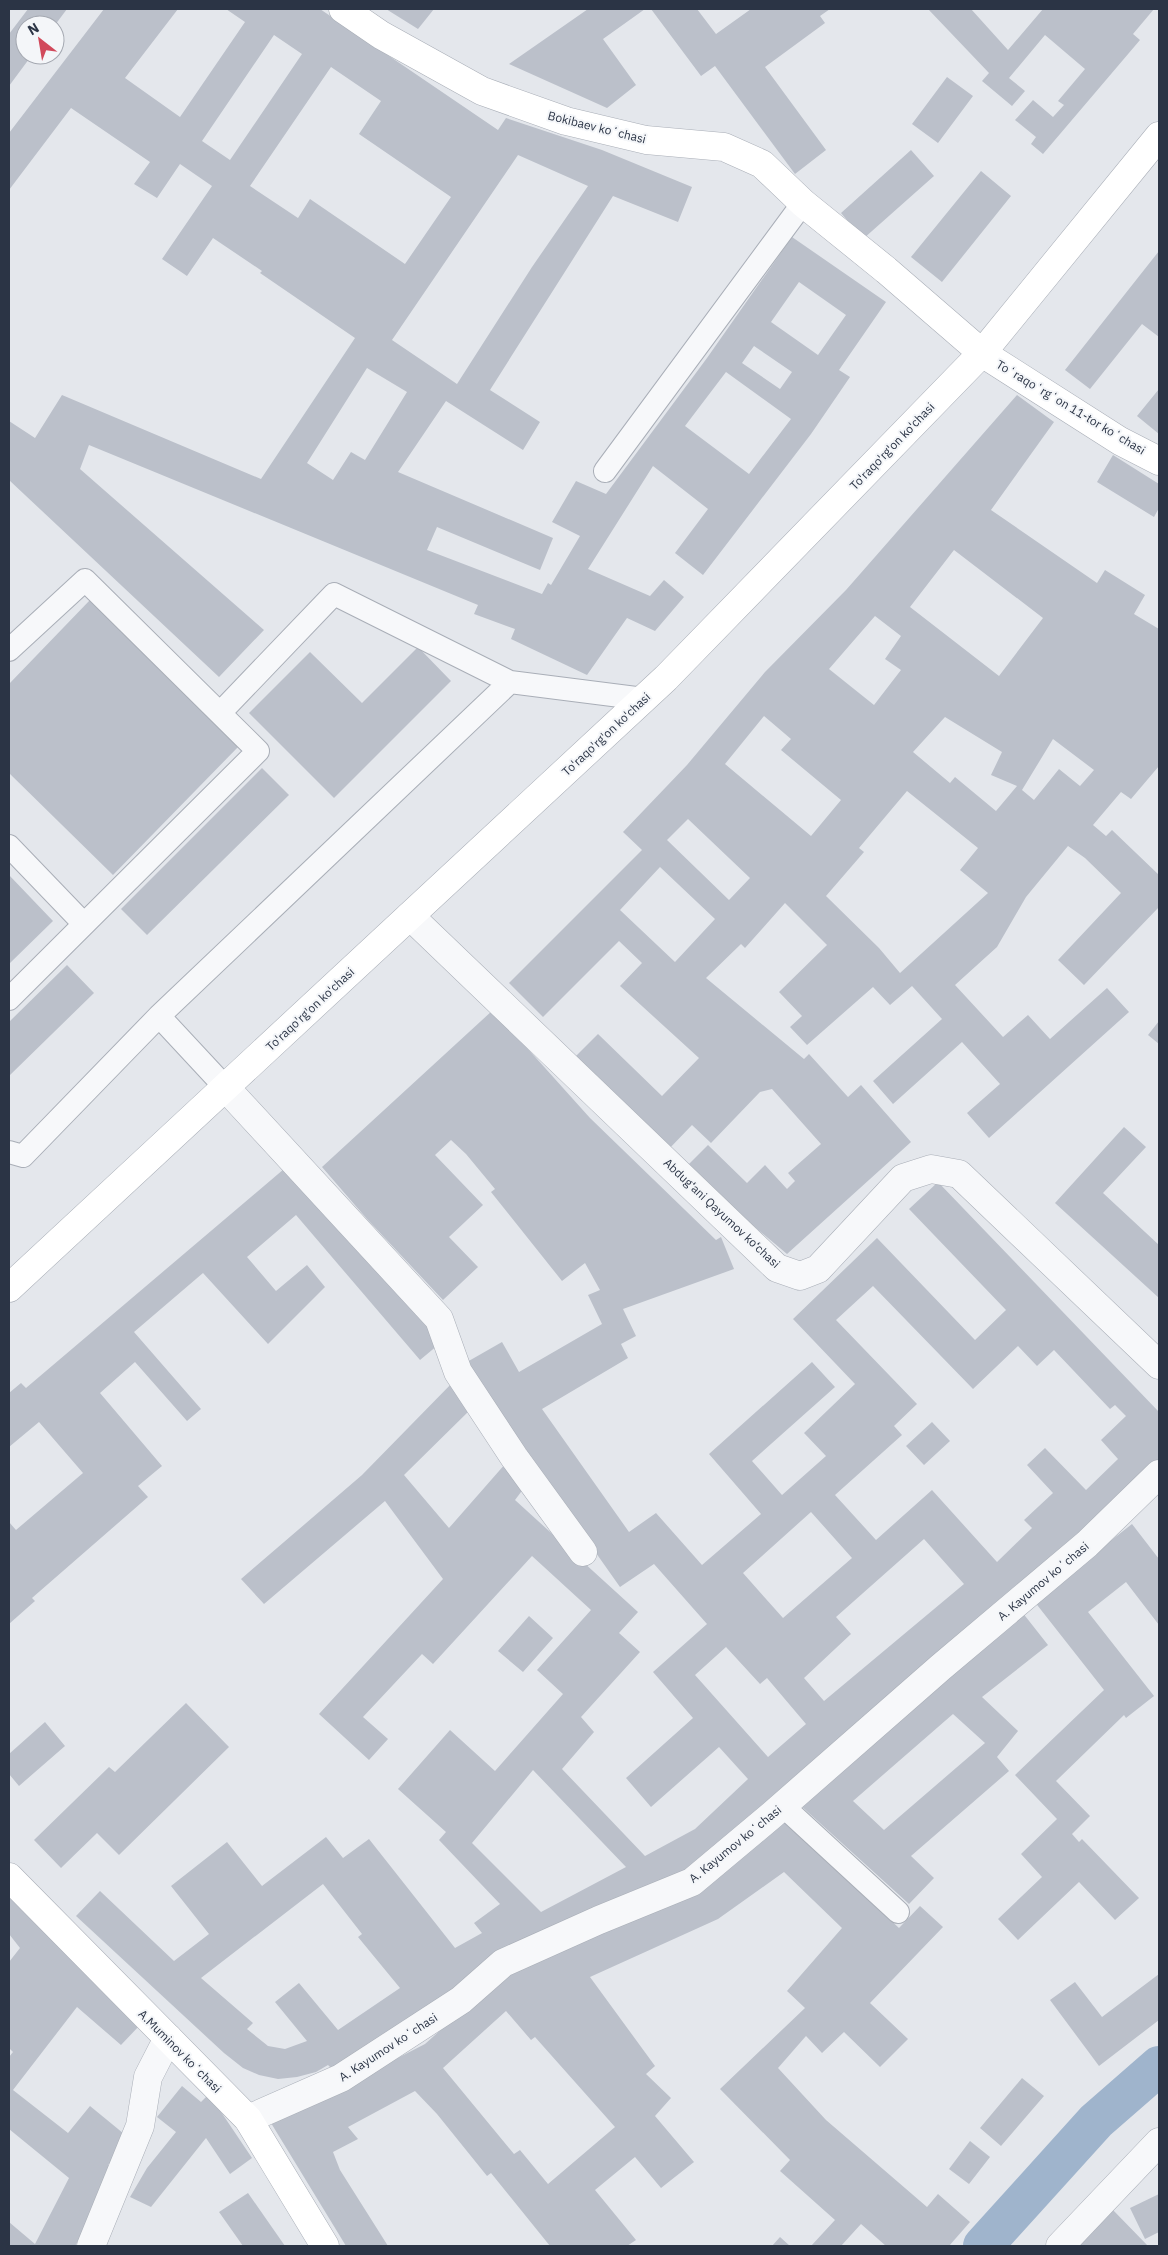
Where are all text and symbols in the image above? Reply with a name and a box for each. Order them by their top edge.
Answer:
north arrow [15,15,65,65]
text: N [24,19,42,39]
street label: Bokibaev koʻchasi [546,108,648,146]
street label: Toʻraqoʻrgʻon 11-tor koʻchasi [994,356,1148,458]
street label: To'raqo'rg'on ko'chasi [846,399,938,493]
street label: To'raqo'rg'on ko'chasi [559,689,653,779]
street label: To'raqo'rg'on ko'chasi [263,964,357,1054]
street label: Abdug‘ani Qayumov ko‘chasi [661,1155,783,1271]
street label: A. Kayumov koʻchasi [994,1538,1092,1624]
street label: A. Kayumov koʻchasi [686,1802,784,1886]
street label: A.Muminov koʻchasi [135,2006,225,2096]
street label: A. Kayumov koʻchasi [336,2010,440,2084]

